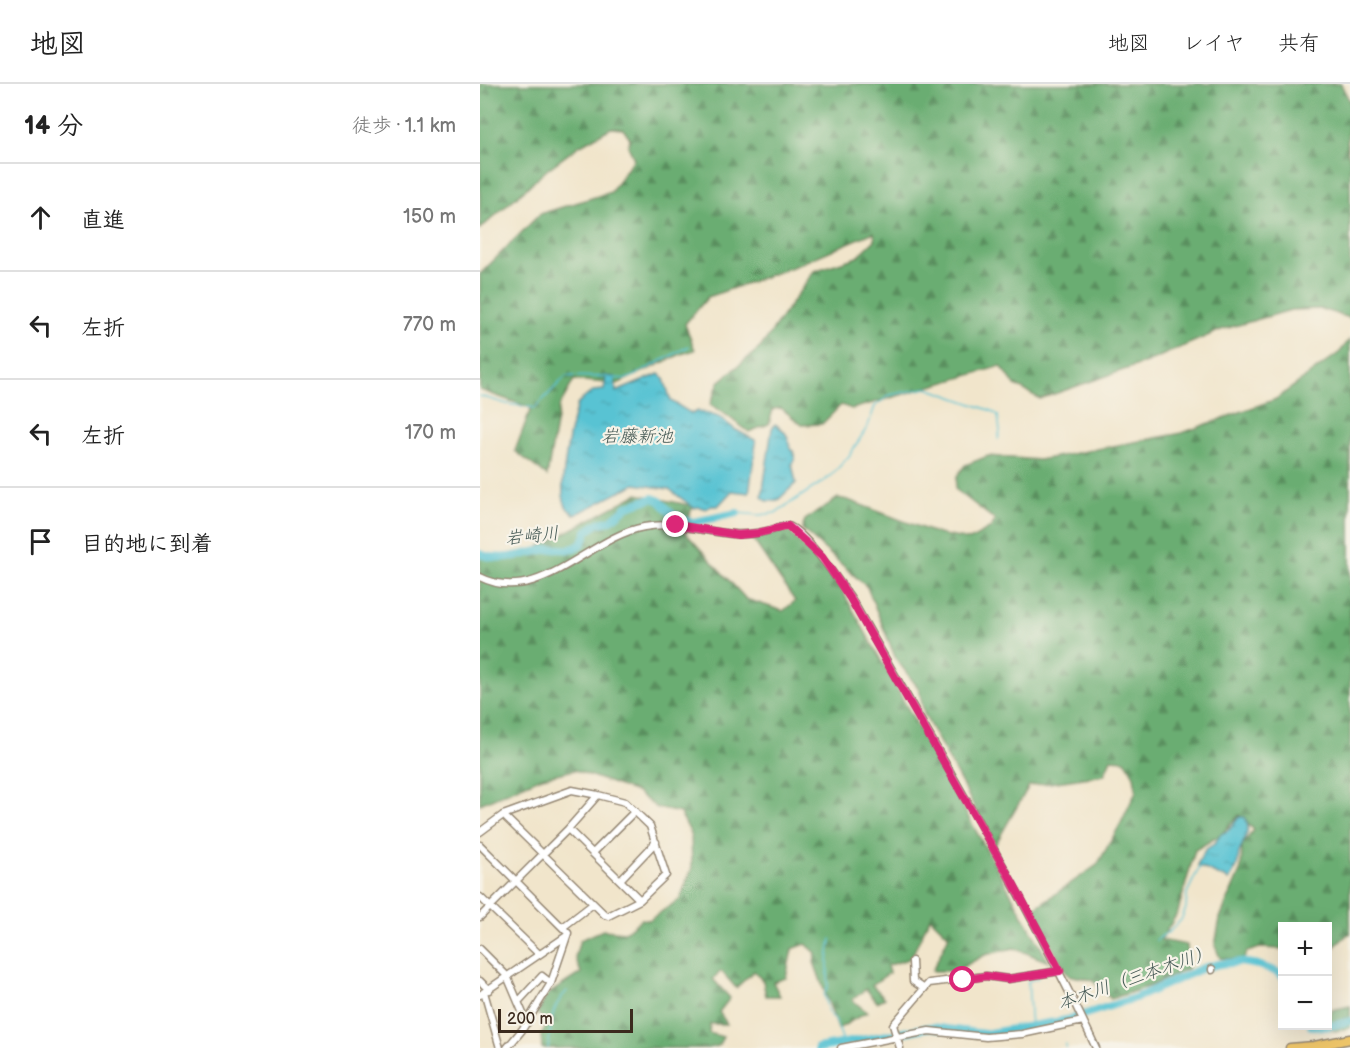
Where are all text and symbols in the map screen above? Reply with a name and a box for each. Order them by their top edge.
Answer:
text: 地図 [30,28,86,61]
text: 地図 [1108,31,1150,56]
text: レイヤ [1183,31,1245,56]
text: 共有 [1278,31,1320,56]
text: 14 分 [24,111,83,142]
text: 徒歩 · 1.1 km [352,114,456,138]
icon: ahead [24,201,57,234]
text: 150 m [403,205,456,229]
text: 直進 [81,207,125,234]
icon: left [24,309,57,342]
text: 770 m [403,313,456,337]
text: 左折 [81,315,125,342]
icon: left [24,417,57,450]
text: 170 m [405,421,456,445]
text: 左折 [81,423,125,450]
water label: 岩藤新池 [601,426,674,447]
route end [662,511,688,537]
water label: 岩崎川 [504,523,560,549]
icon: arrive [24,525,57,558]
text: 目的地に到着 [81,531,213,558]
map controls [1278,922,1332,1030]
button: + [1278,922,1332,976]
water label: 本木川（三本木川） [1055,942,1215,1014]
route start [949,966,975,992]
button: − [1278,976,1332,1030]
scale bar [498,1006,633,1034]
text: 200 m [507,1010,553,1029]

